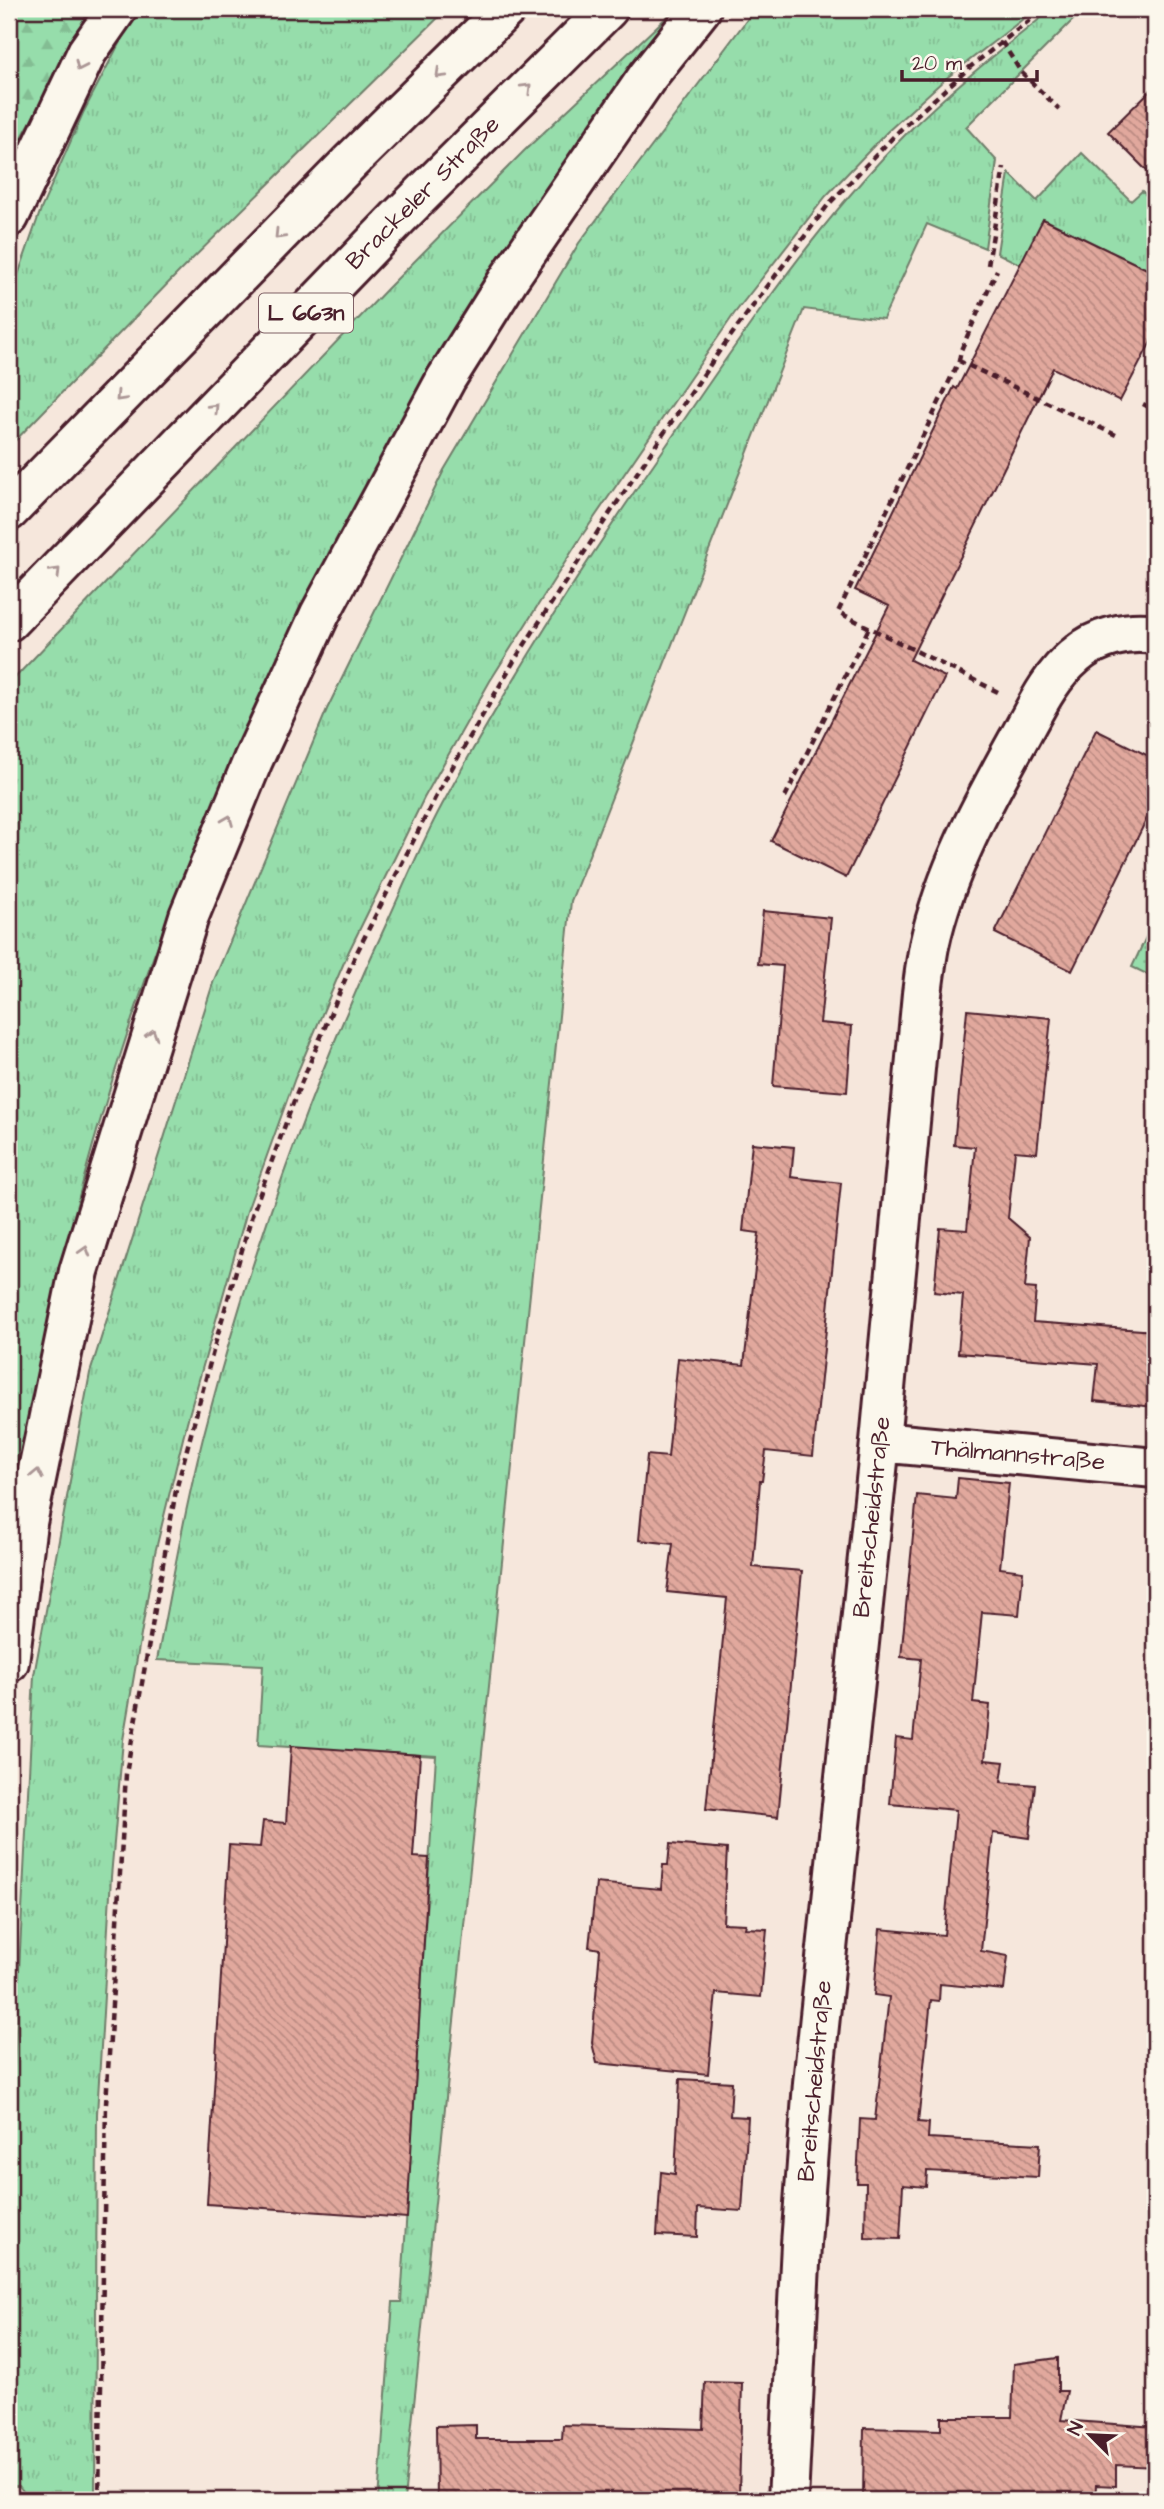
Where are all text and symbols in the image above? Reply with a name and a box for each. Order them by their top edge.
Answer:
scale bar [902,38,1036,82]
text: 20 m [912,49,963,78]
one-way arrow [74,59,88,71]
one-way arrow [435,65,448,78]
one-way arrow [519,83,532,96]
street label: Brackeler Straße [338,108,508,278]
one-way arrow [274,226,287,239]
road number: L 663n [259,294,353,332]
one-way arrow [115,389,128,402]
one-way arrow [205,403,218,416]
one-way arrow [48,567,61,580]
one-way arrow [220,814,234,826]
one-way arrow [144,1028,158,1041]
one-way arrow [76,1246,91,1258]
street label: Breitscheidstraße [845,1415,899,1619]
street label: Thälmannstraße [929,1430,1107,1480]
one-way arrow [28,1468,43,1480]
street label: Breitscheidstraße [789,1979,841,2183]
north arrow [1056,2400,1126,2470]
text: N [1061,2418,1091,2440]

